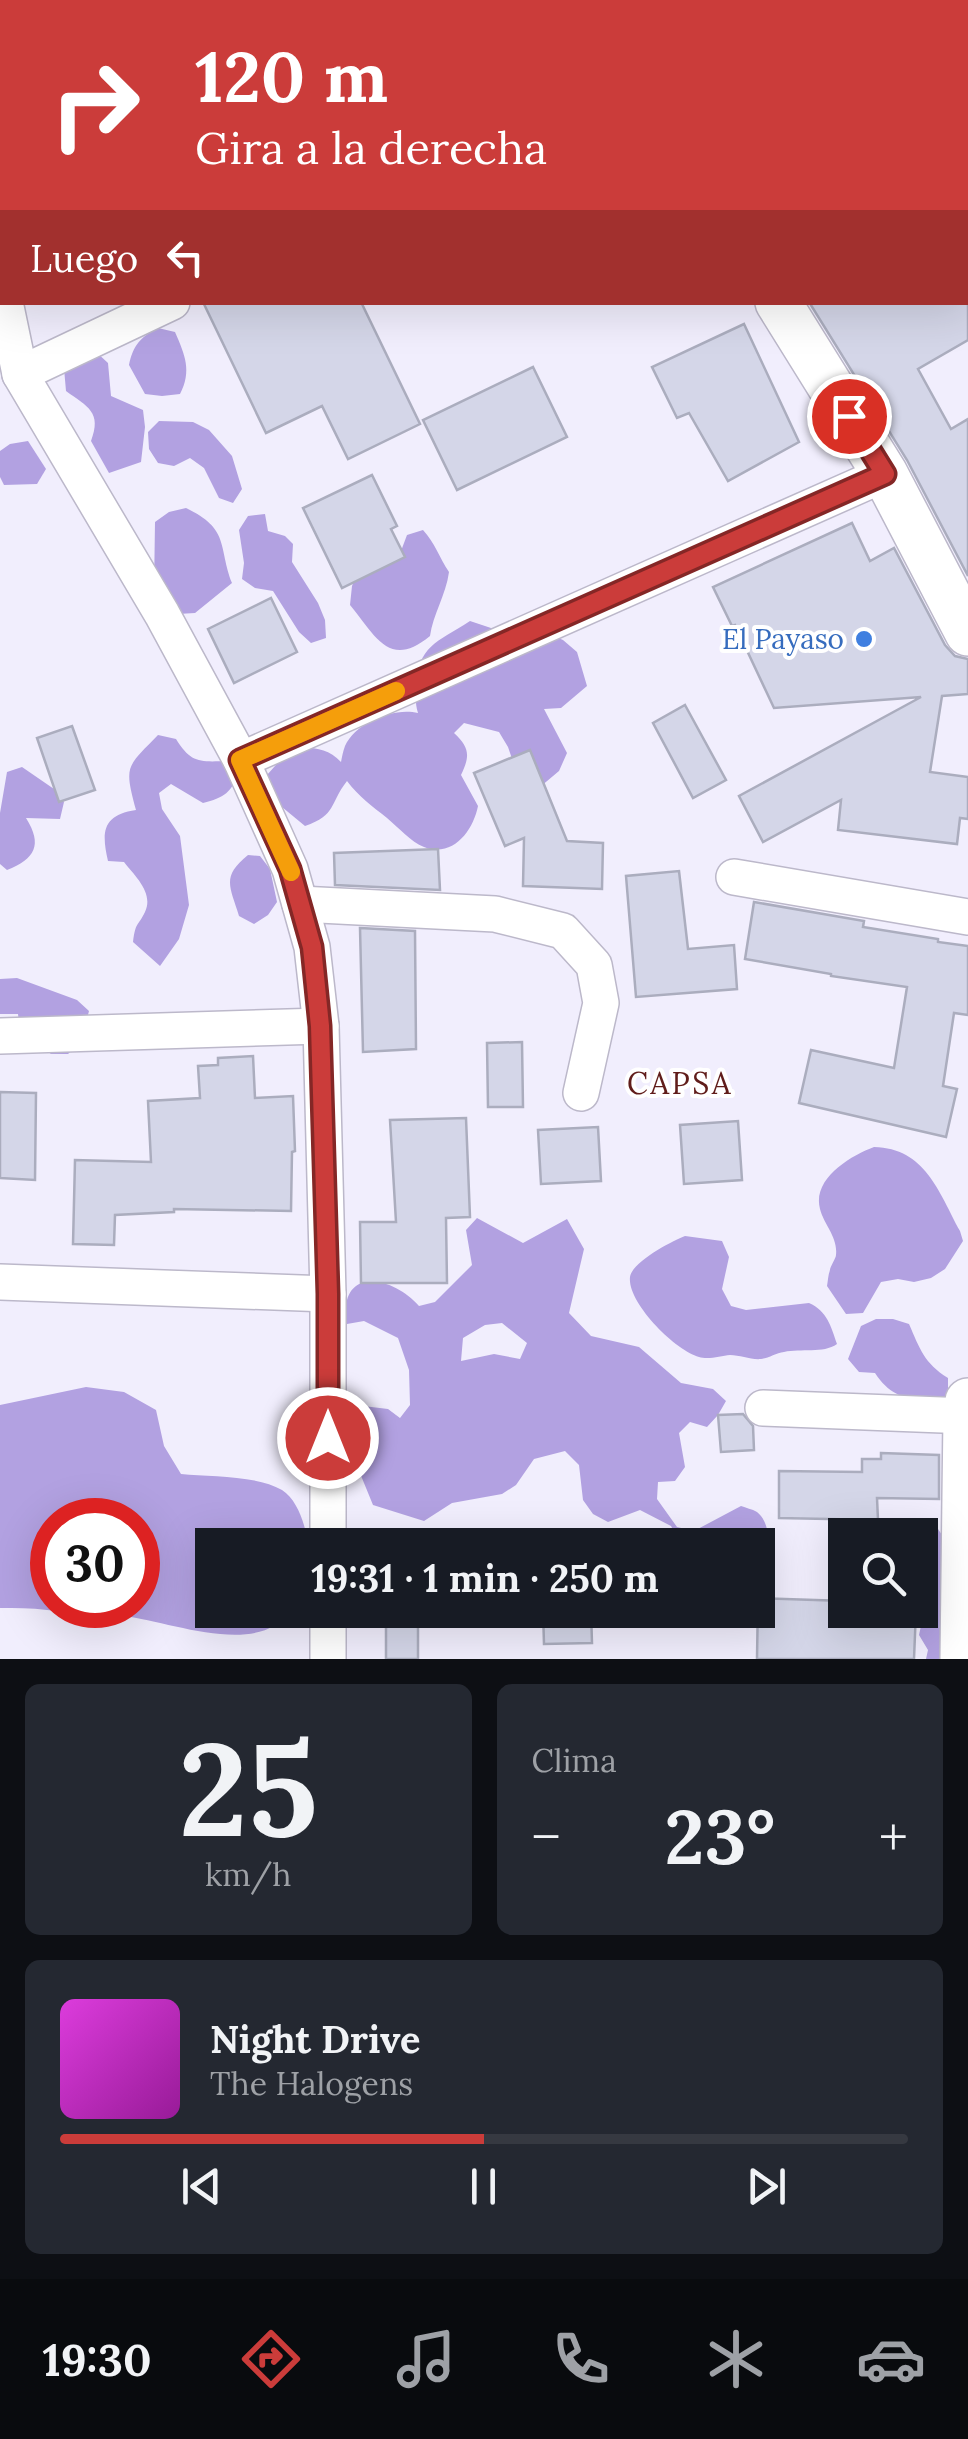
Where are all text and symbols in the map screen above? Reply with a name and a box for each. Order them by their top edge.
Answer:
text: 120 m [195,32,388,121]
icon: right [30,40,160,170]
text: Gira a la derecha [195,119,547,176]
icon: left [158,230,213,285]
text: Luego [30,234,138,282]
pin [807,374,892,459]
icon: arrive [822,389,877,444]
place label: El Payaso [722,621,844,657]
marker: El Payaso [853,628,875,650]
district label: CAPSA [627,1064,733,1102]
position arrow [276,1386,380,1490]
speed limit sign: 30 [30,1498,160,1628]
map controls [828,1518,938,1628]
button: search [828,1518,938,1628]
text: 19:31 · 1 min · 250 m [311,1554,659,1602]
text: 25 [179,1705,318,1872]
text: Clima [532,1740,617,1781]
text: 23° [664,1789,775,1885]
text: − [532,1802,561,1872]
text: + [879,1802,908,1872]
text: km/h [205,1854,291,1895]
text: Night Drive [210,2015,421,2063]
text: The Halogens [210,2063,413,2104]
icon: previous [174,2159,229,2214]
icon: pause [456,2159,511,2214]
icon: next [739,2159,794,2214]
icon: directions [236,2324,306,2394]
icon: music [391,2324,461,2394]
icon: phone [546,2324,616,2394]
icon: climate [701,2324,771,2394]
icon: car [856,2324,926,2394]
text: 19:30 [42,2331,152,2388]

